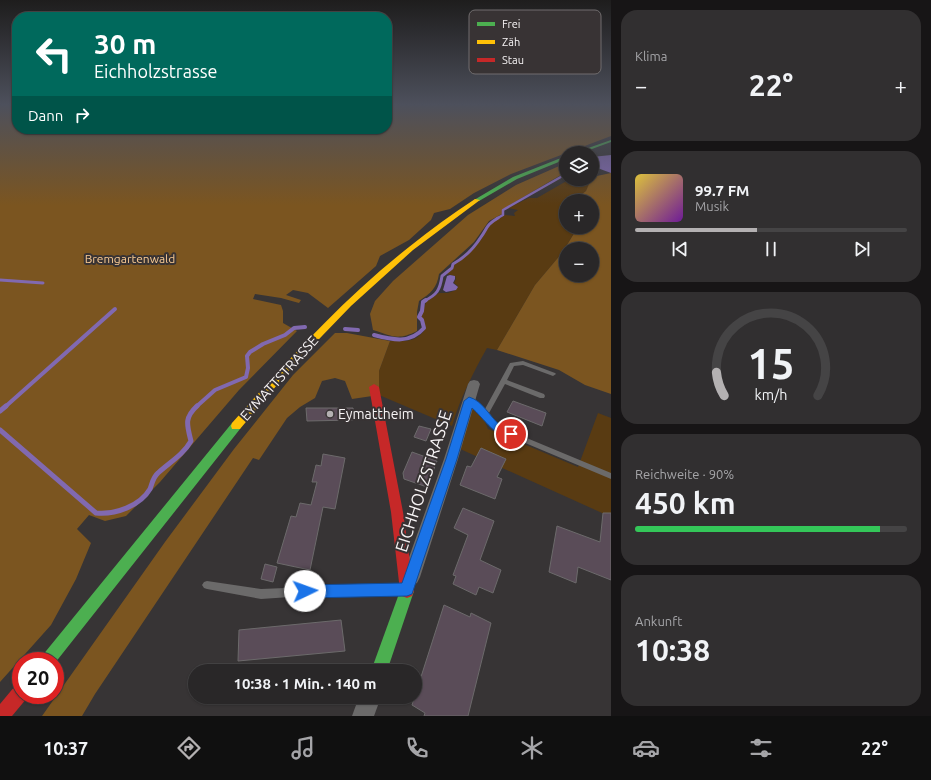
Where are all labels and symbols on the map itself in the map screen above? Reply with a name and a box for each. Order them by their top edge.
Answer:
legend [469,10,601,74]
text: Frei [502,18,521,30]
text: Zäh [502,36,520,48]
text: Stau [502,54,524,66]
park label: Bremgartenwald [85,252,175,265]
street label: EYMATTSTRASSE [237,332,321,424]
place label: Eymattheim [338,406,414,422]
street label: EICHHOLZSTRASSE [391,408,455,554]
marker: Eymattheim [325,409,335,419]
pin [494,417,528,451]
position arrow [284,570,326,612]
speed limit sign: 20 [12,652,64,704]

